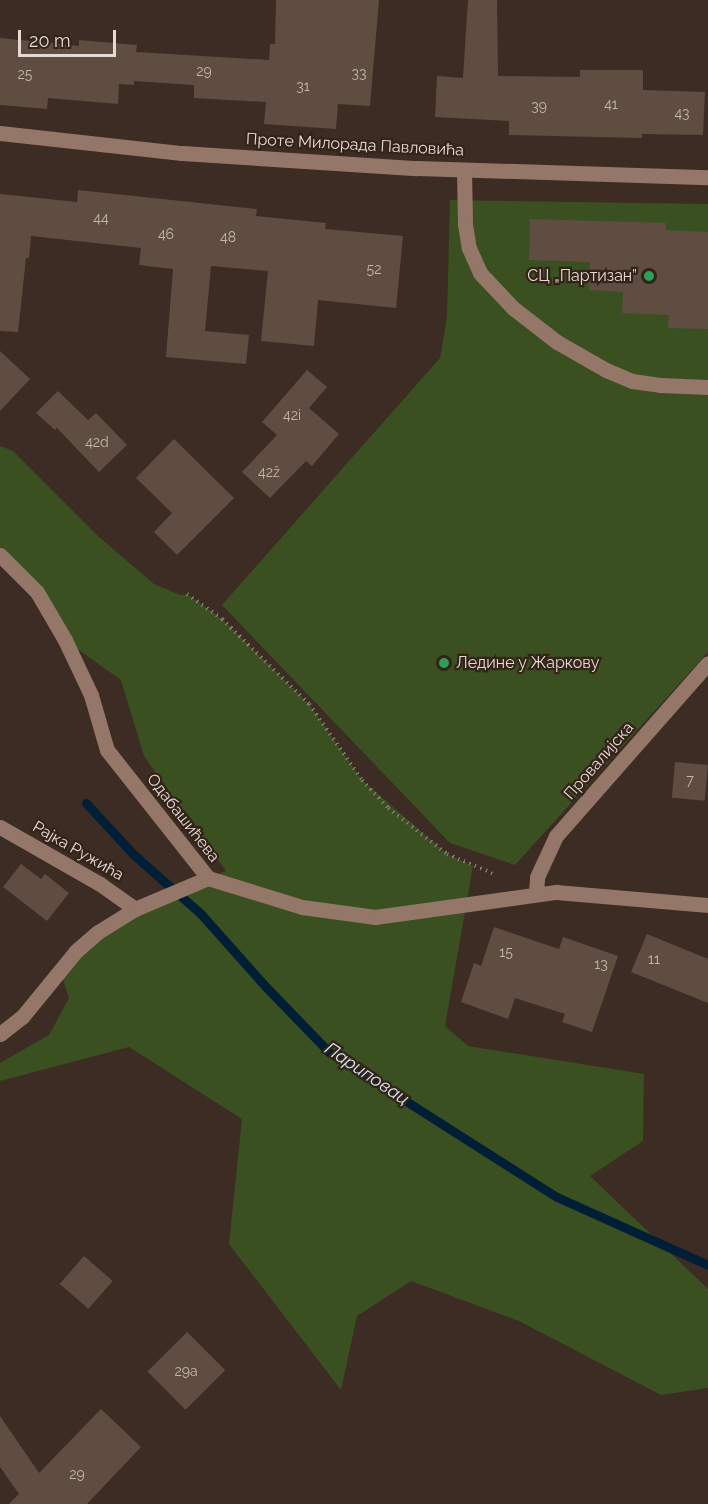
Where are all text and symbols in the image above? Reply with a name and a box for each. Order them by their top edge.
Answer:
scale bar [21,18,118,56]
text: 20 m [29,30,71,51]
house number: 29 [196,63,212,79]
house number: 33 [352,65,366,81]
house number: 25 [18,66,32,82]
house number: 31 [296,78,310,94]
house number: 41 [604,96,618,112]
house number: 39 [531,98,547,114]
house number: 43 [674,105,690,121]
street label: Проте Милорада Павловића [246,130,464,160]
house number: 44 [93,210,109,226]
house number: 46 [158,226,174,242]
house number: 48 [220,229,236,245]
house number: 52 [367,261,381,277]
place label: СЦ „Партизан” [527,266,637,286]
marker: СЦ „Партизан” [642,269,656,283]
house number: 42i [283,407,301,423]
house number: 42d [85,434,109,450]
house number: 42ž [258,464,280,480]
place label: Ледине у Жаркову [456,653,600,673]
marker: Ледине у Жаркову [437,656,451,670]
street label: Провалијска [560,718,638,804]
street label: Одабашићева [143,770,223,866]
house number: 7 [686,772,694,788]
street label: Рајка Ружића [29,817,127,885]
house number: 15 [499,944,513,960]
house number: 11 [648,951,660,967]
house number: 13 [594,956,608,972]
water label: Париповац [321,1038,413,1110]
house number: 29a [174,1363,198,1379]
house number: 29 [69,1466,85,1482]

